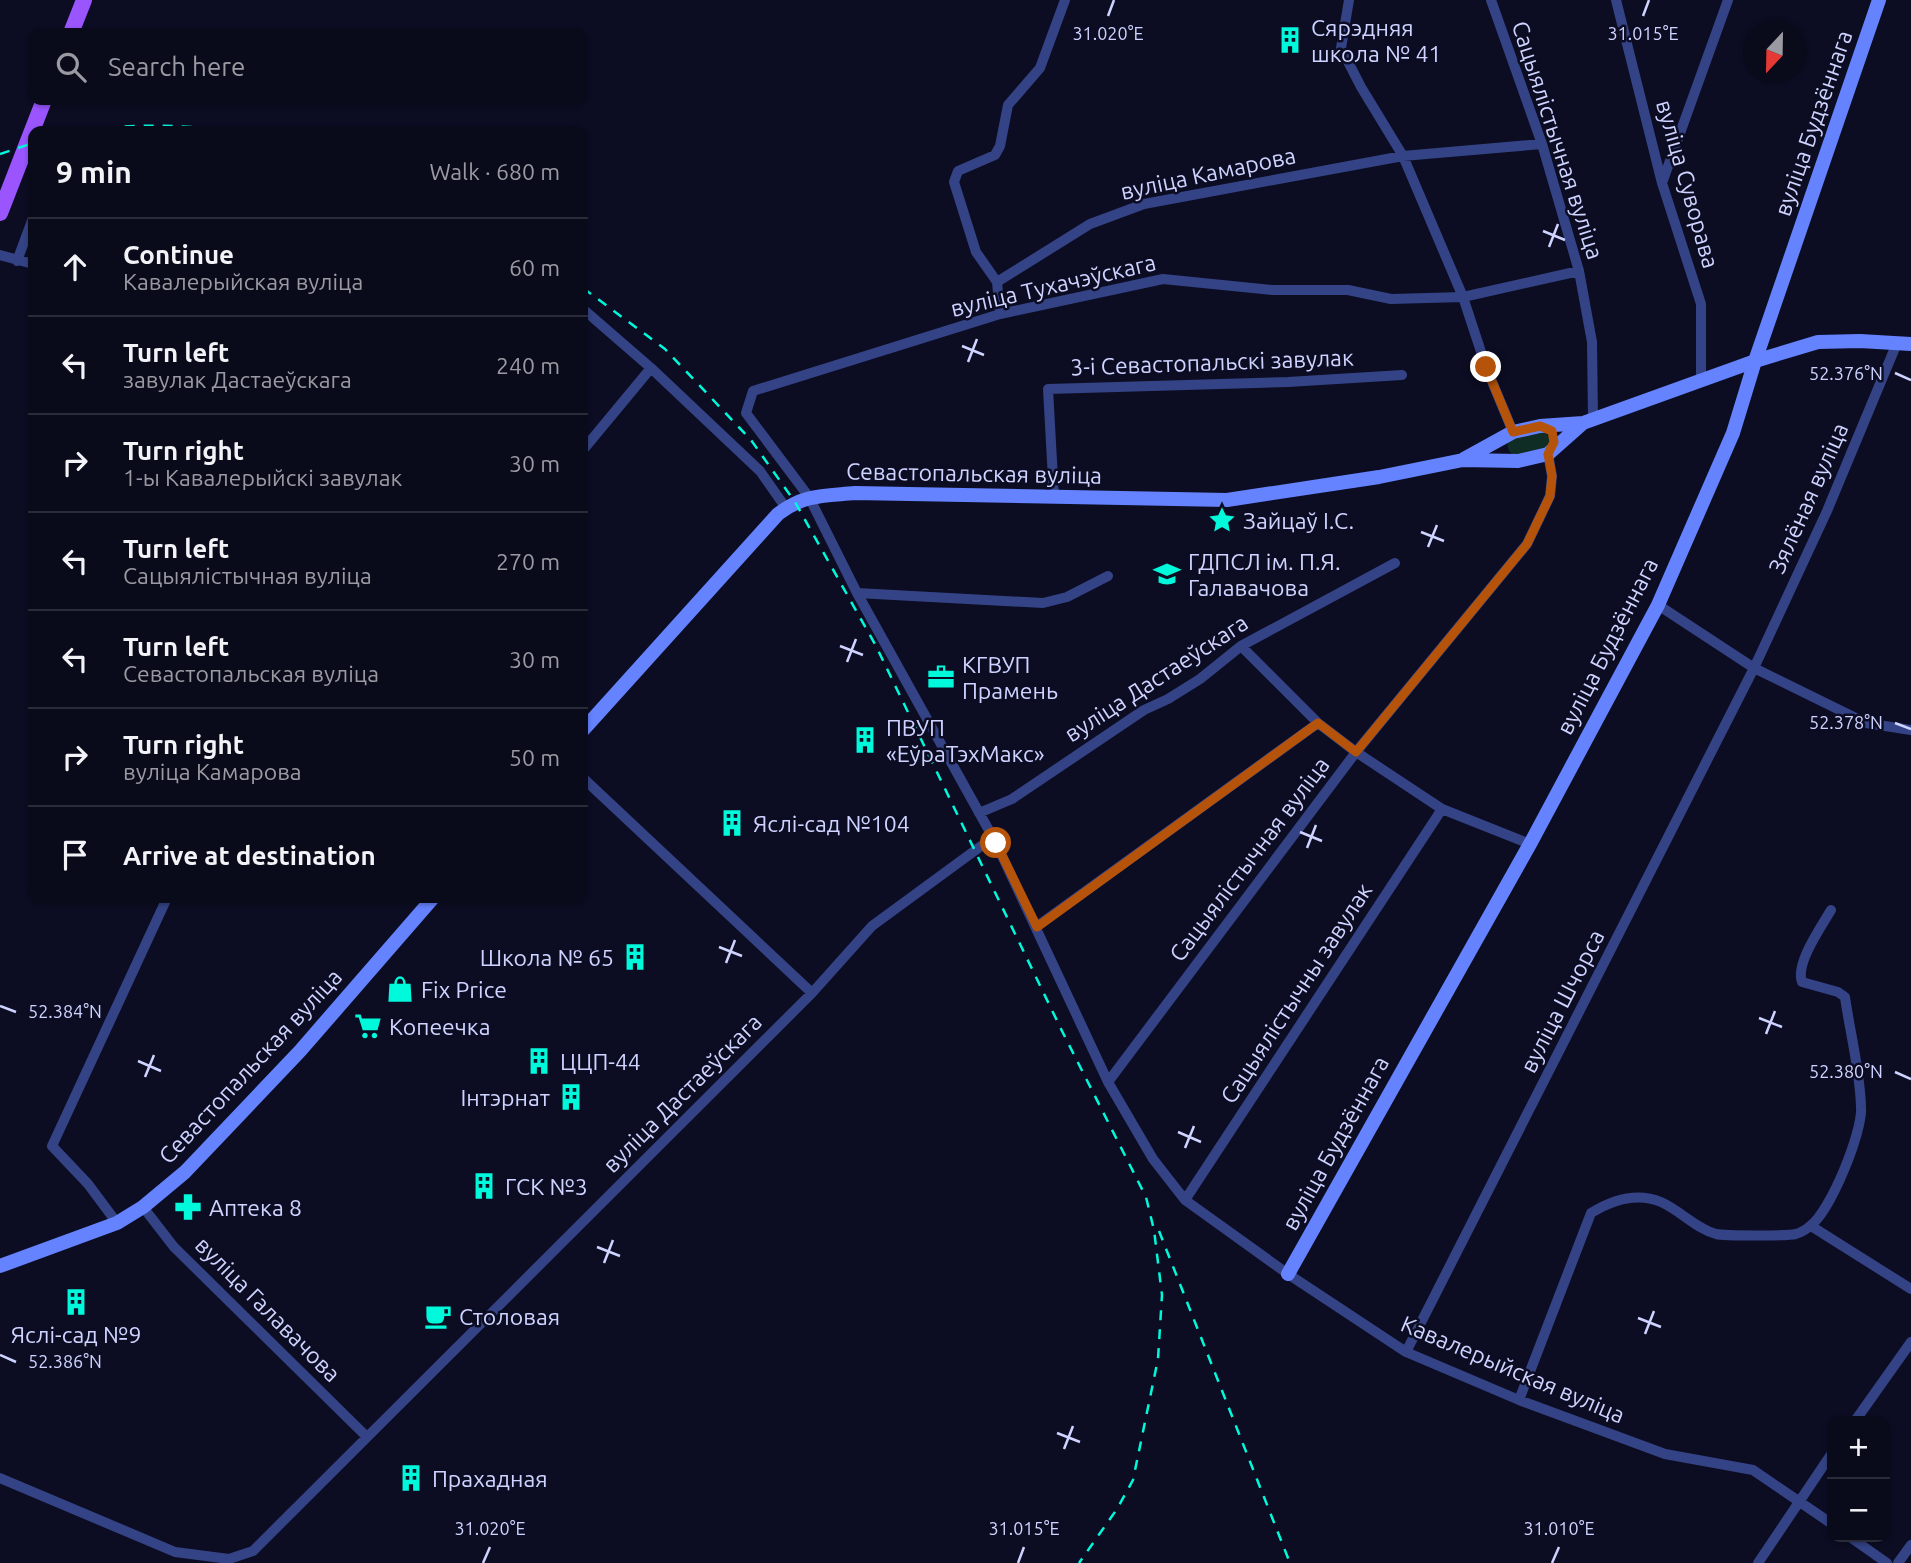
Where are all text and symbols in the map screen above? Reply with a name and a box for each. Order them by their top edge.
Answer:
place label: Сярэдняя школа № 41 [1311,15,1442,66]
street label: Сацыялістычная вуліца [1508,18,1608,262]
north arrow [1743,21,1806,84]
text: 31.020°E [1072,23,1144,43]
text: 31.015°E [1607,23,1679,43]
building icon: Сярэдняя школа № 41 [1275,25,1305,55]
street label: вуліца Будзённага [1769,27,1857,219]
search box [28,28,588,105]
icon: search [52,48,90,86]
text: Search here [108,52,245,81]
street label: вуліца Суворава [1652,97,1724,271]
street label: вуліца Камарова [1118,142,1298,204]
text: 9 min [56,155,132,189]
text: Walk · 680 m [429,159,560,184]
text: Continue [123,240,234,269]
icon: ahead [56,248,94,286]
street label: вуліца Тухачэўскага [948,249,1158,321]
text: 60 m [509,255,560,280]
text: Кавалерыйская вуліца [123,269,363,294]
text: Turn left [123,338,229,367]
street label: 3-і Севастопальскі завулак [1070,345,1354,379]
icon: left [56,346,94,384]
route end [1470,351,1501,382]
text: 240 m [496,353,560,378]
text: 52.376°N [1809,363,1883,383]
text: завулак Дастаеўскага [123,367,352,392]
street label: Зялёная вуліца [1764,419,1852,577]
text: Turn right [123,436,244,465]
icon: right [56,444,94,482]
text: 30 m [509,451,560,476]
street label: Севастопальская вуліца [846,458,1102,488]
text: 1-ы Кавалерыйскі завулак [123,465,402,490]
place icon: Зайцаў І.С. [1207,505,1237,535]
place label: Зайцаў І.С. [1243,508,1354,533]
text: Turn left [123,534,229,563]
icon: left [56,542,94,580]
text: 270 m [496,549,560,574]
place label: ГДПСЛ ім. П.Я. Галавачова [1188,549,1341,600]
street label: вуліца Будзённага [1552,554,1662,738]
school or university icon: ГДПСЛ ім. П.Я. Галавачова [1152,559,1182,589]
text: Сацыялістычная вуліца [123,563,372,588]
street label: вуліца Дастаеўскага [1060,610,1252,746]
text: Turn left [123,632,229,661]
icon: left [56,640,94,678]
text: 30 m [509,647,560,672]
place label: КГВУП Прамень [962,652,1058,703]
text: Севастопальская вуліца [123,661,379,686]
office icon: КГВУП Прамень [926,662,956,692]
text: 52.378°N [1809,712,1883,732]
place label: ПВУП «ЕўраТэхМакс» [886,715,1045,766]
building icon: ПВУП «ЕўраТэхМакс» [850,725,880,755]
text: Turn right [123,730,244,759]
icon: right [56,738,94,776]
text: 50 m [509,745,560,770]
street label: Сацыялістычная вуліца [1164,752,1334,966]
text: вуліца Камарова [123,759,302,784]
building icon: Яслі-сад №104 [717,808,747,838]
place label: Яслі-сад №104 [753,811,910,836]
route start [980,827,1011,858]
icon: arrive [56,836,94,874]
text: Arrive at destination [123,841,376,870]
street label: Сацыялістычны завулак [1215,878,1377,1108]
street label: вуліца Шчорса [1515,925,1609,1077]
building icon: Школа № 65 [620,942,650,972]
place label: Школа № 65 [480,945,614,970]
street label: Севастопальская вуліца [154,964,346,1168]
shop icon: Fix Price [385,974,415,1004]
place label: Fix Price [421,977,507,1002]
text: 52.384°N [28,1001,102,1021]
street label: вуліца Дастаеўскага [598,1009,766,1177]
supermarket icon: Копеечка [353,1011,383,1041]
place label: Копеечка [389,1014,490,1039]
building icon: ЦЦП-44 [524,1046,554,1076]
place label: ЦЦП-44 [560,1049,641,1074]
street label: вуліца Будзённага [1277,1052,1393,1234]
text: 52.380°N [1809,1061,1883,1081]
building icon: Інтэрнат [556,1082,586,1112]
place label: Інтэрнат [460,1085,550,1110]
building icon: ГСК №3 [469,1171,499,1201]
place label: ГСК №3 [505,1174,588,1199]
pharmacy icon: Аптека 8 [173,1192,203,1222]
place label: Аптека 8 [209,1195,302,1220]
street label: вуліца Галавачова [191,1232,345,1386]
building icon: Яслі-сад №9 [61,1287,91,1317]
cafe icon: Столовая [423,1301,453,1331]
place label: Столовая [459,1304,560,1329]
street label: Кавалерыйская вуліца [1398,1311,1628,1427]
place label: Яслі-сад №9 [11,1322,141,1347]
text: 52.386°N [28,1351,102,1371]
map controls [1827,1416,1890,1542]
button: + [1827,1416,1890,1479]
building icon: Прахадная [396,1463,426,1493]
place label: Прахадная [432,1466,548,1491]
button: − [1827,1479,1890,1542]
text: 31.020°E [454,1518,526,1538]
text: 31.015°E [988,1518,1060,1538]
text: 31.010°E [1523,1518,1595,1538]

